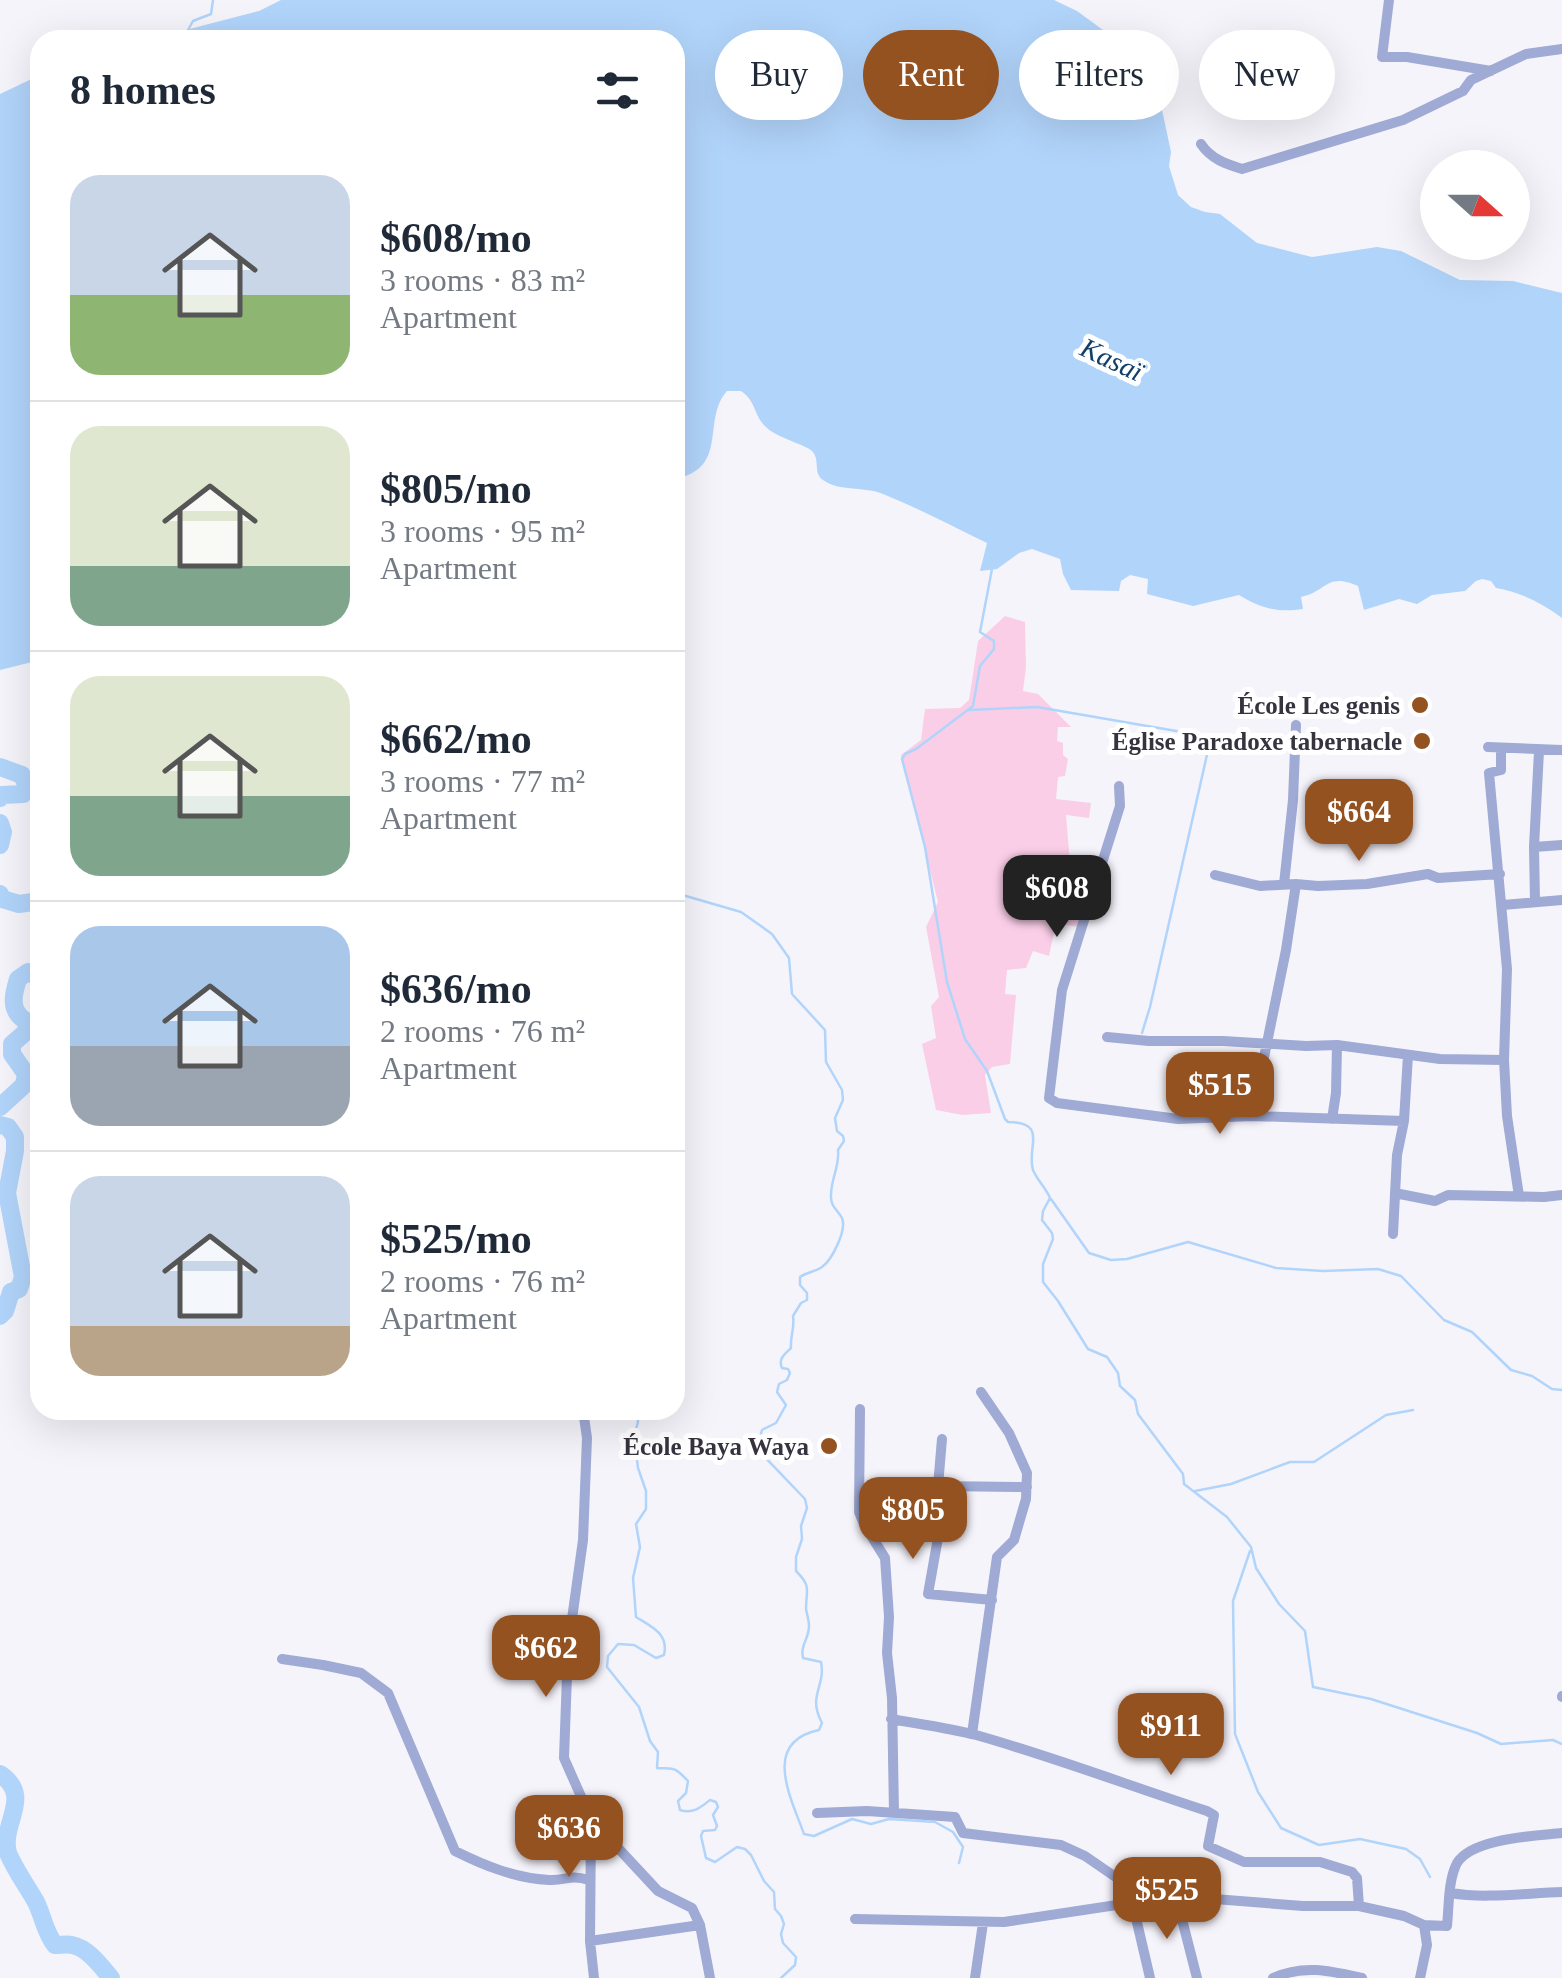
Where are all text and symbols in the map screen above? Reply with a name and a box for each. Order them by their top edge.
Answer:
chip: Buy [715,30,843,120]
chip: Rent [863,30,999,120]
chip: Filters [1019,30,1179,120]
chip: New [1199,30,1335,120]
icon: filters [590,63,645,118]
text: 8 homes [70,67,216,113]
north arrow [1420,150,1530,260]
map controls [1420,150,1530,260]
icon: home [150,215,270,335]
text: $608/mo [380,215,532,261]
text: 3 rooms · 83 m² [380,262,585,298]
text: Apartment [380,299,517,335]
water label: Kasaï [1075,331,1149,388]
icon: home [150,466,270,586]
text: $805/mo [380,466,532,512]
text: 3 rooms · 95 m² [380,513,585,549]
text: Apartment [380,550,517,586]
place label: École Les genis [1238,692,1400,719]
marker: École Les genis [1409,694,1431,716]
icon: home [150,716,270,836]
text: $662/mo [380,716,532,762]
place label: Église Paradoxe tabernacle [1112,728,1402,755]
marker: Église Paradoxe tabernacle [1411,730,1433,752]
text: 3 rooms · 77 m² [380,763,585,799]
pin: $664 [1300,779,1418,864]
text: $664 [1327,793,1391,829]
text: Apartment [380,800,517,836]
pin: $608 [998,855,1116,940]
text: $608 [1025,869,1089,905]
icon: home [150,966,270,1086]
text: $636/mo [380,966,532,1012]
text: 2 rooms · 76 m² [380,1013,585,1049]
text: Apartment [380,1050,517,1086]
pin: $515 [1161,1052,1279,1137]
text: $515 [1188,1066,1252,1102]
icon: home [150,1216,270,1336]
text: $525/mo [380,1216,532,1262]
text: 2 rooms · 76 m² [380,1263,585,1299]
text: Apartment [380,1300,517,1336]
place label: École Baya Waya [623,1433,809,1460]
marker: École Baya Waya [818,1435,840,1457]
pin: $805 [854,1477,972,1562]
text: $805 [881,1491,945,1527]
pin: $662 [487,1615,605,1700]
text: $662 [514,1629,578,1665]
pin: $911 [1112,1693,1230,1778]
text: $911 [1140,1707,1202,1743]
pin: $636 [510,1795,628,1880]
text: $636 [537,1809,601,1845]
pin: $525 [1108,1857,1226,1942]
text: $525 [1135,1871,1199,1907]

